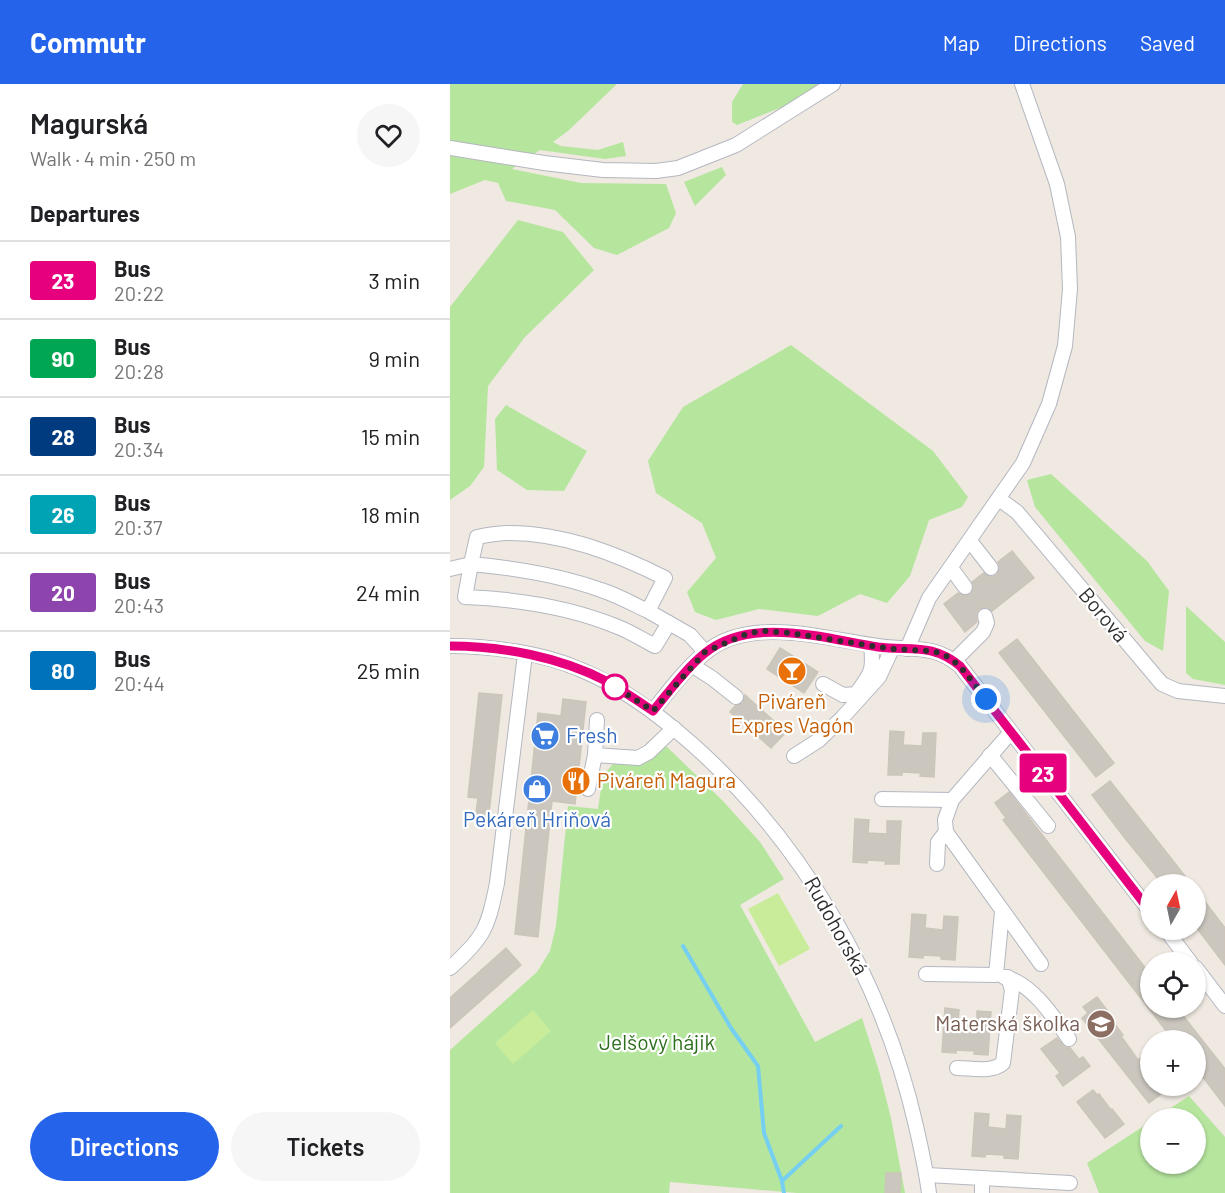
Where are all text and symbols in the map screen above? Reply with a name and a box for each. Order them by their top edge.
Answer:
text: Commutr [30,25,146,59]
text: Map [943,30,980,55]
text: Directions [1013,30,1107,55]
text: Saved [1140,30,1195,55]
button: heart [357,104,420,167]
text: Magurská [30,106,148,140]
text: Walk · 4 min · 250 m [30,146,196,170]
text: Departures [30,200,140,226]
text: Bus [114,255,151,281]
text: 3 min [369,267,420,293]
text: 23 [52,268,74,293]
text: 20:22 [114,281,164,305]
text: Bus [114,333,151,359]
text: 9 min [368,345,420,371]
text: 90 [51,346,75,371]
text: 20:28 [114,359,164,383]
text: Bus [114,411,151,437]
text: 15 min [361,423,420,449]
text: 28 [51,424,75,449]
text: 20:34 [114,437,164,461]
text: Bus [114,489,151,515]
text: 18 min [361,501,420,527]
text: 26 [51,502,75,527]
text: 20:37 [114,515,163,539]
text: Bus [114,567,151,593]
text: 24 min [356,579,420,605]
text: 20 [51,580,75,605]
street label: Borová [1074,582,1134,646]
text: 20:43 [114,593,164,617]
text: Bus [114,645,151,671]
bar icon: Piváreň Expres Vagón [776,655,808,687]
text: 25 min [357,657,420,683]
text: 80 [51,658,75,683]
text: 20:44 [114,671,165,695]
unlabelled marker [602,674,628,700]
your location [971,684,1001,714]
place label: Piváreň Expres Vagón [730,688,854,737]
supermarket icon: Fresh [529,720,561,752]
place label: Fresh [566,722,618,747]
line badge: 23 [1016,754,1070,792]
text: 23 [1032,761,1054,786]
restaurant icon: Piváreň Magura [560,765,592,797]
place label: Piváreň Magura [597,767,736,792]
shop icon: Pekáreň Hriňová [521,773,553,805]
place label: Pekáreň Hriňová [463,806,611,831]
street label: Rudohorská [800,872,875,979]
north arrow [1140,874,1206,940]
map controls [1140,874,1206,1174]
button: locate [1140,952,1206,1018]
school or university icon: Materská školka [1085,1008,1117,1040]
place label: Materská školka [935,1010,1080,1035]
park label: Jelšový hájik [599,1029,715,1054]
button: + [1140,1030,1206,1096]
button: − [1140,1108,1206,1174]
button: Directions [30,1112,219,1181]
button: Tickets [231,1112,420,1181]

